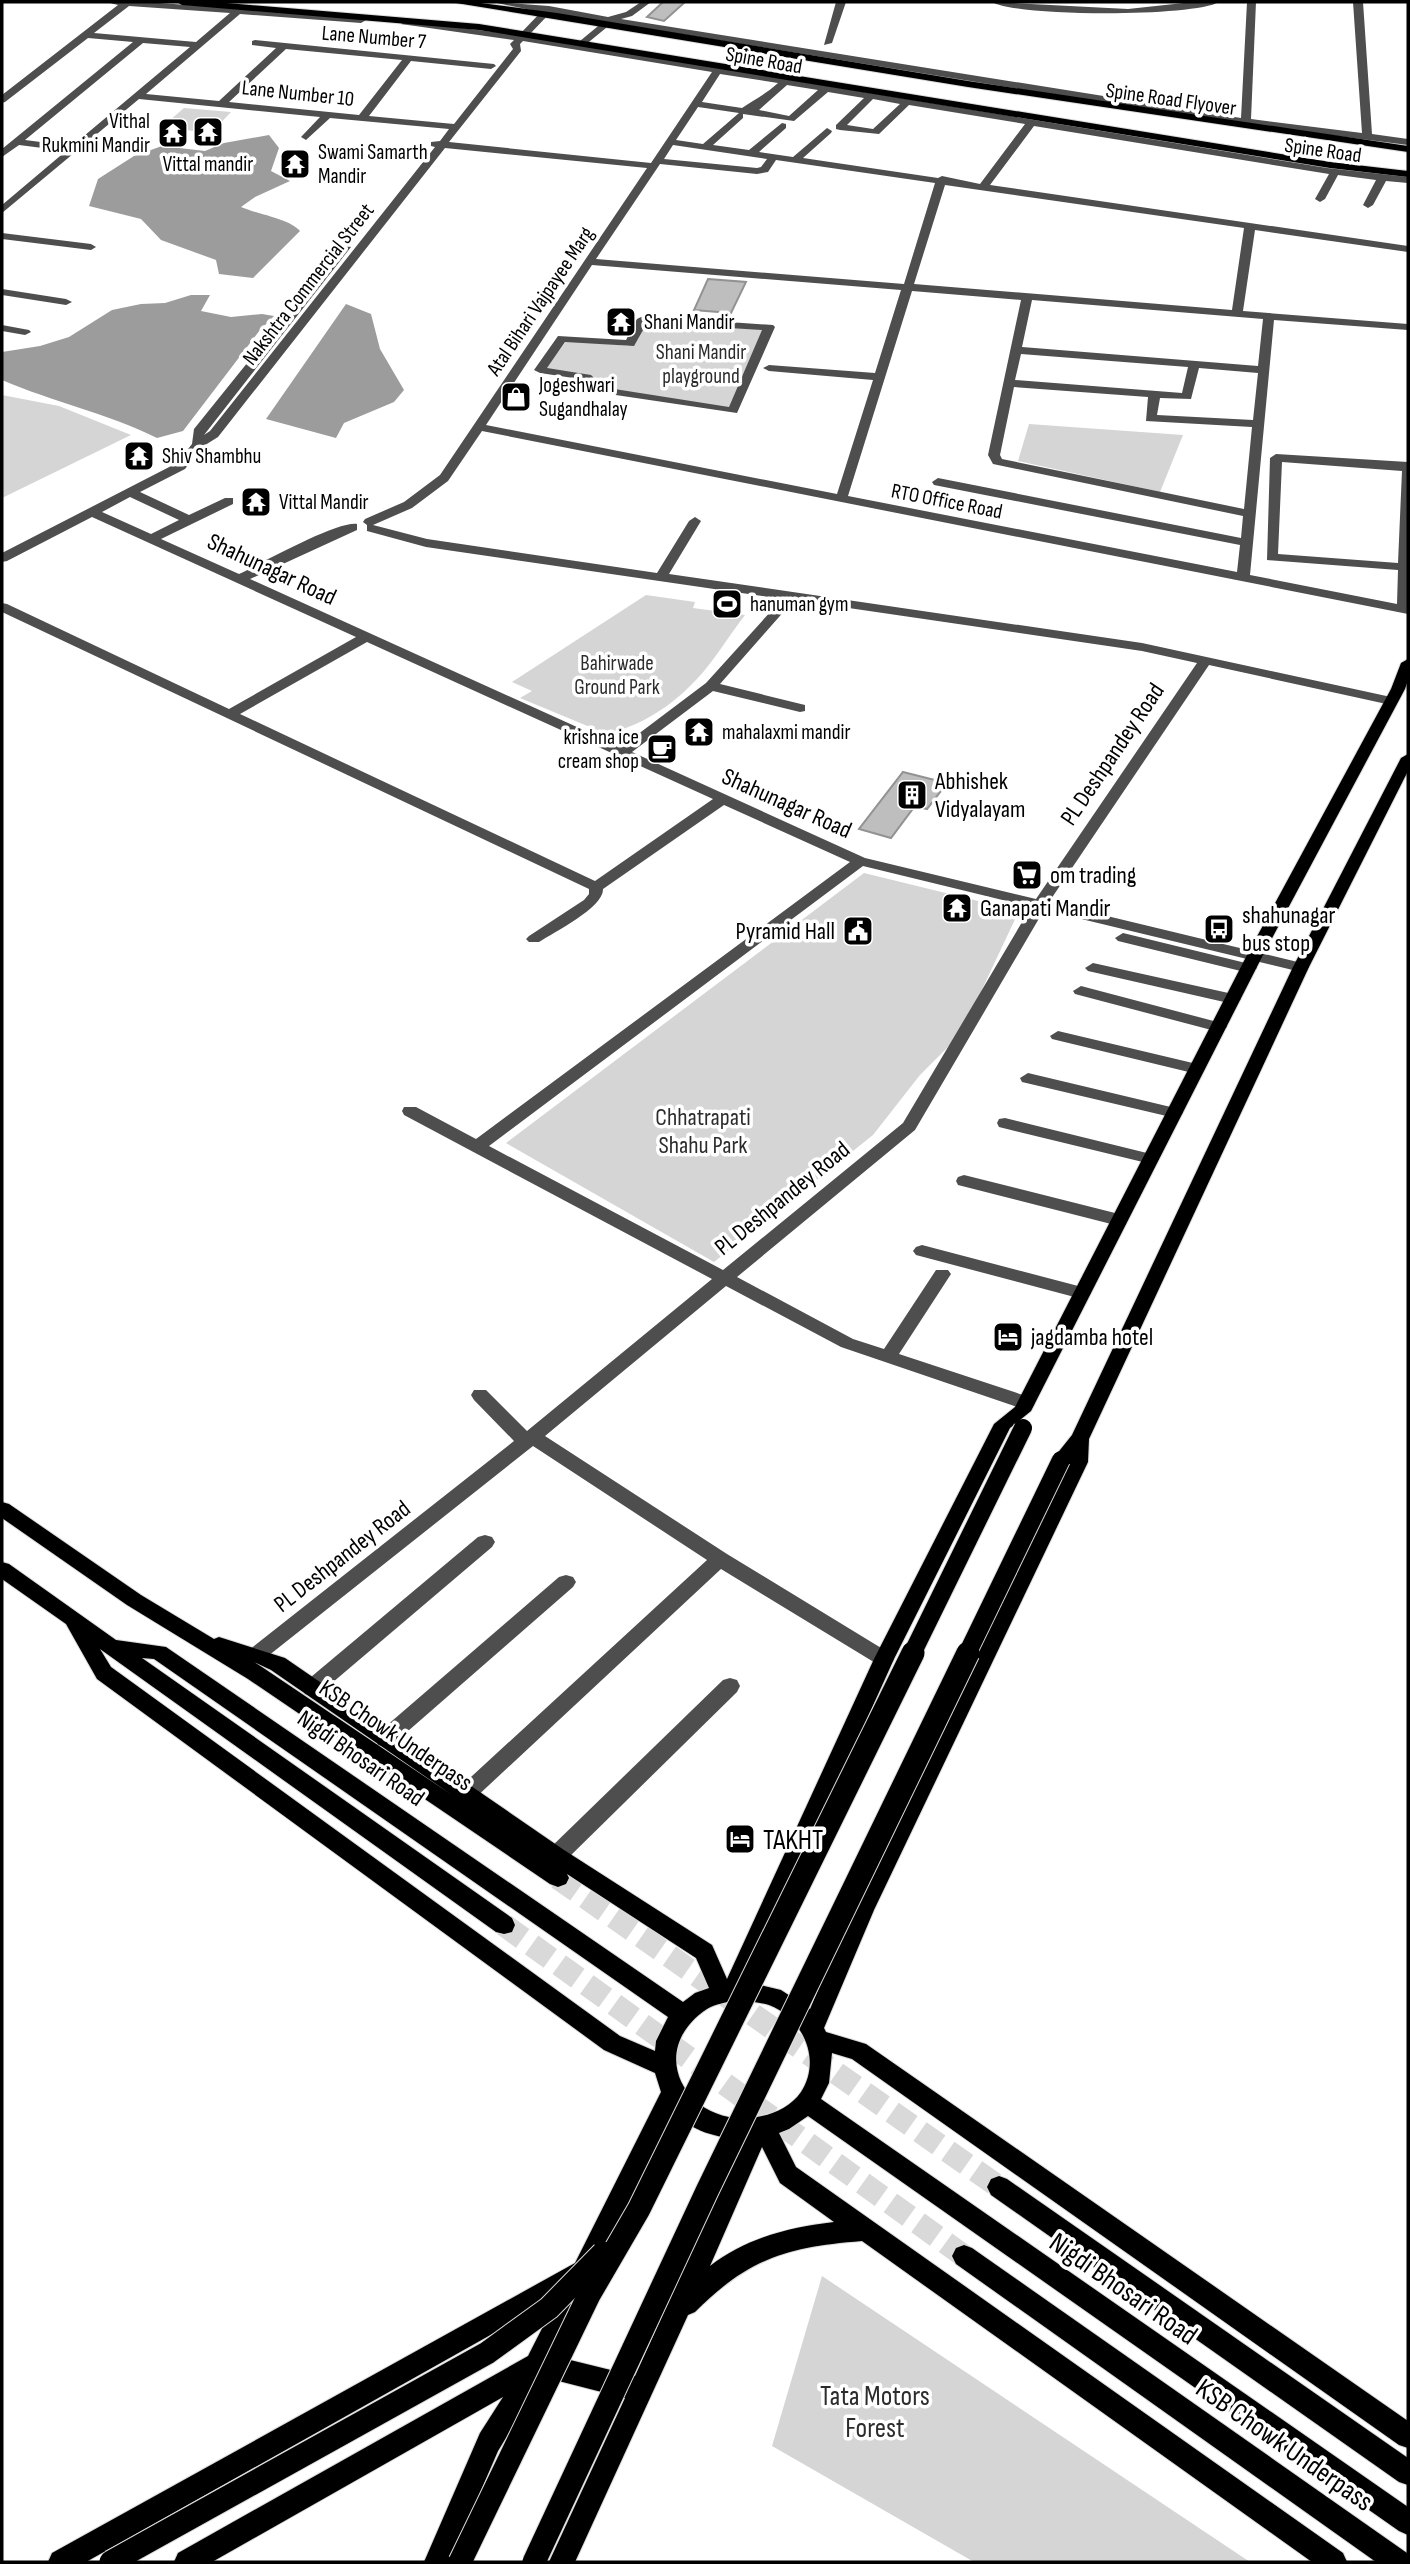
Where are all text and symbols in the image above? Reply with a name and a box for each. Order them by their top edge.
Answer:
street label: Lane Number 7 [321,20,428,55]
street label: Spine Road [724,41,804,80]
street label: Lane Number 10 [241,75,355,112]
street label: Spine Road Flyover [1104,78,1238,121]
place label: Vithal Rukmini Mandir [42,109,150,158]
temple icon: Vittal mandir [191,115,225,149]
temple icon: Vithal Rukmini Mandir [156,116,190,150]
street label: Spine Road [1283,133,1363,168]
place label: Swami Samarth Mandir [318,140,428,189]
temple icon: Swami Samarth Mandir [278,147,312,181]
place label: Vittal mandir [163,152,253,177]
street label: Nakshtra Commercial Street [237,198,379,370]
street label: Atal Bihari Vajpayee Marg [481,222,599,381]
temple icon: Shani Mandir [604,305,638,339]
place label: Shani Mandir [644,310,735,335]
park label: Shani Mandir playground [656,340,746,389]
place label: Jogeshwari Sugandhalay [538,373,628,422]
shop icon: Jogeshwari Sugandhalay [499,380,533,414]
temple icon: Shiv Shambhu [122,439,156,473]
place label: Shiv Shambhu [162,444,261,469]
street label: RTO Office Road [889,478,1005,525]
temple icon: Vittal Mandir [239,485,273,519]
place label: Vittal Mandir [279,490,369,515]
street label: Shahunagar Road [203,527,341,612]
sports icon: hanuman gym [710,587,744,621]
place label: hanuman gym [750,592,848,617]
park label: Bahirwade Ground Park [574,651,660,700]
street label: PL Deshpandey Road [1054,678,1171,831]
temple icon: mahalaxmi mandir [682,715,716,749]
place label: mahalaxmi mandir [722,720,850,745]
place label: krishna ice cream shop [558,725,639,774]
cafe icon: krishna ice cream shop [645,732,679,766]
street label: Shahunagar Road [718,762,856,845]
place label: Abhishek Vidyalayam [934,767,1026,824]
building icon: Abhishek Vidyalayam [895,778,929,812]
supermarket icon: om trading [1010,858,1044,892]
place label: om trading [1050,861,1136,890]
temple icon: Ganapati Mandir [940,891,974,925]
place label: Ganapati Mandir [980,894,1111,923]
place label: shahunagar bus stop [1242,901,1335,958]
bus stop icon: shahunagar bus stop [1202,912,1236,946]
public building icon: Pyramid Hall [841,914,875,948]
place label: Pyramid Hall [735,917,835,946]
park label: Chhatrapati Shahu Park [655,1103,751,1160]
street label: PL Deshpandey Road [709,1135,856,1262]
hotel icon: jagdamba hotel [991,1320,1025,1354]
place label: jagdamba hotel [1030,1323,1153,1352]
street label: PL Deshpandey Road [268,1494,416,1619]
street label: KSB Chowk Underpass [314,1673,478,1797]
street label: Nigdi Bhosari Road [292,1704,430,1813]
hotel icon: TAKHT [723,1822,757,1856]
place label: TAKHT [763,1824,823,1857]
street label: Nigdi Bhosari Road [1043,2226,1203,2352]
street label: KSB Chowk Underpass [1189,2372,1379,2519]
park label: Tata Motors Forest [820,2380,930,2445]

